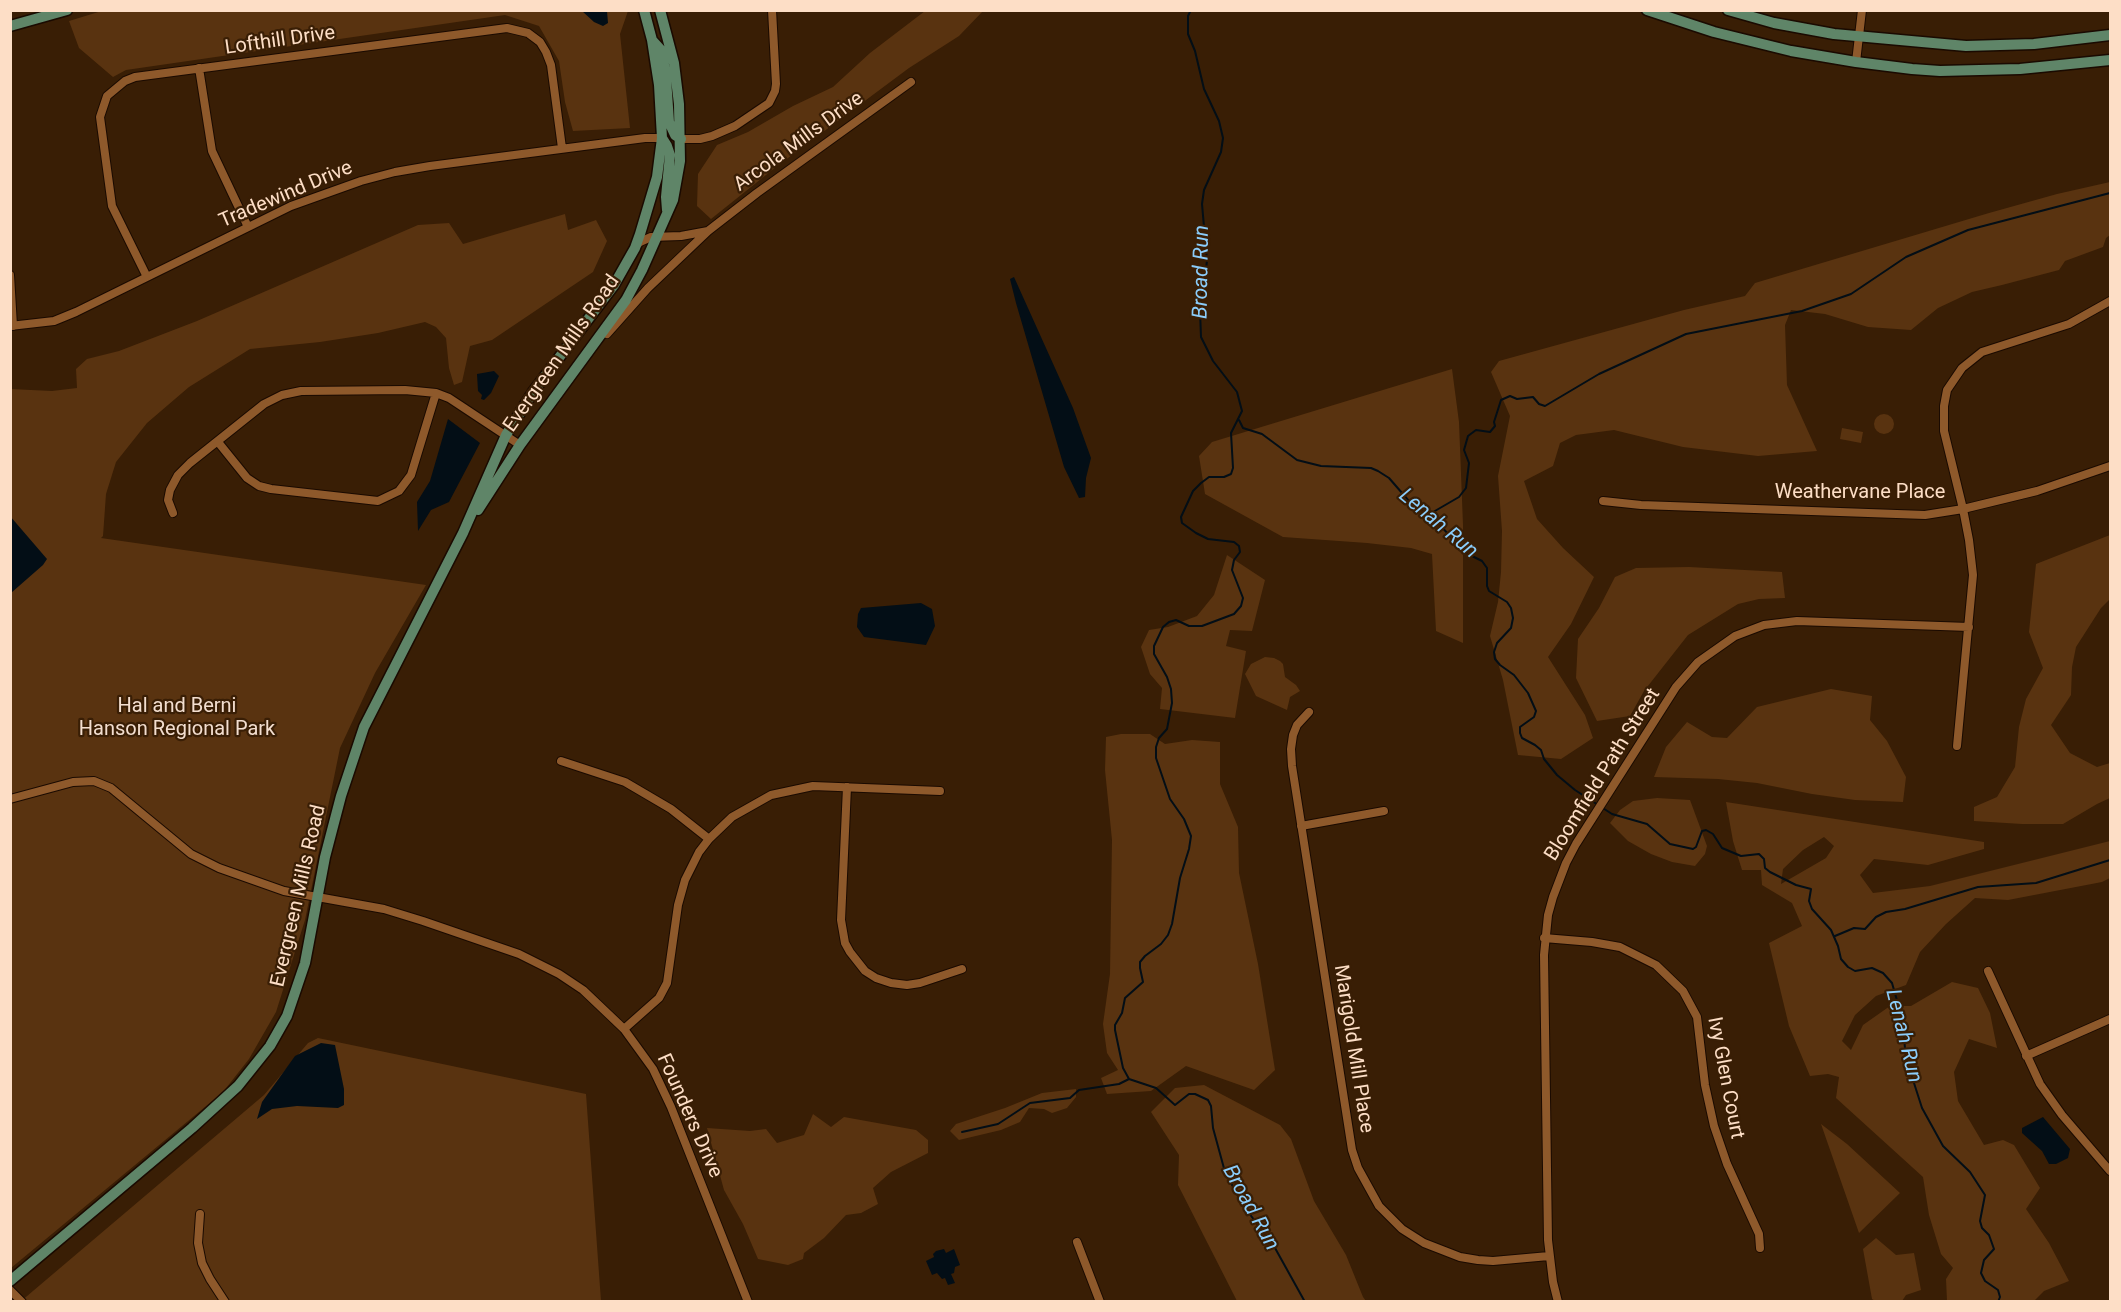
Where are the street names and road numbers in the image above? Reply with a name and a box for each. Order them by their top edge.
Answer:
street label: Lofthill Drive [223,21,337,61]
street label: Arcola Mills Drive [729,87,869,197]
street label: Tradewind Drive [216,156,356,234]
street label: Evergreen Mills Road [499,271,625,437]
street label: Weathervane Place [1775,481,1945,505]
street label: Bloomfield Path Street [1540,684,1666,866]
street label: Evergreen Mills Road [266,803,332,989]
street label: Marigold Mill Place [1328,963,1378,1135]
street label: Ivy Glen Court [1701,1015,1749,1141]
street label: Founders Drive [651,1050,727,1182]

